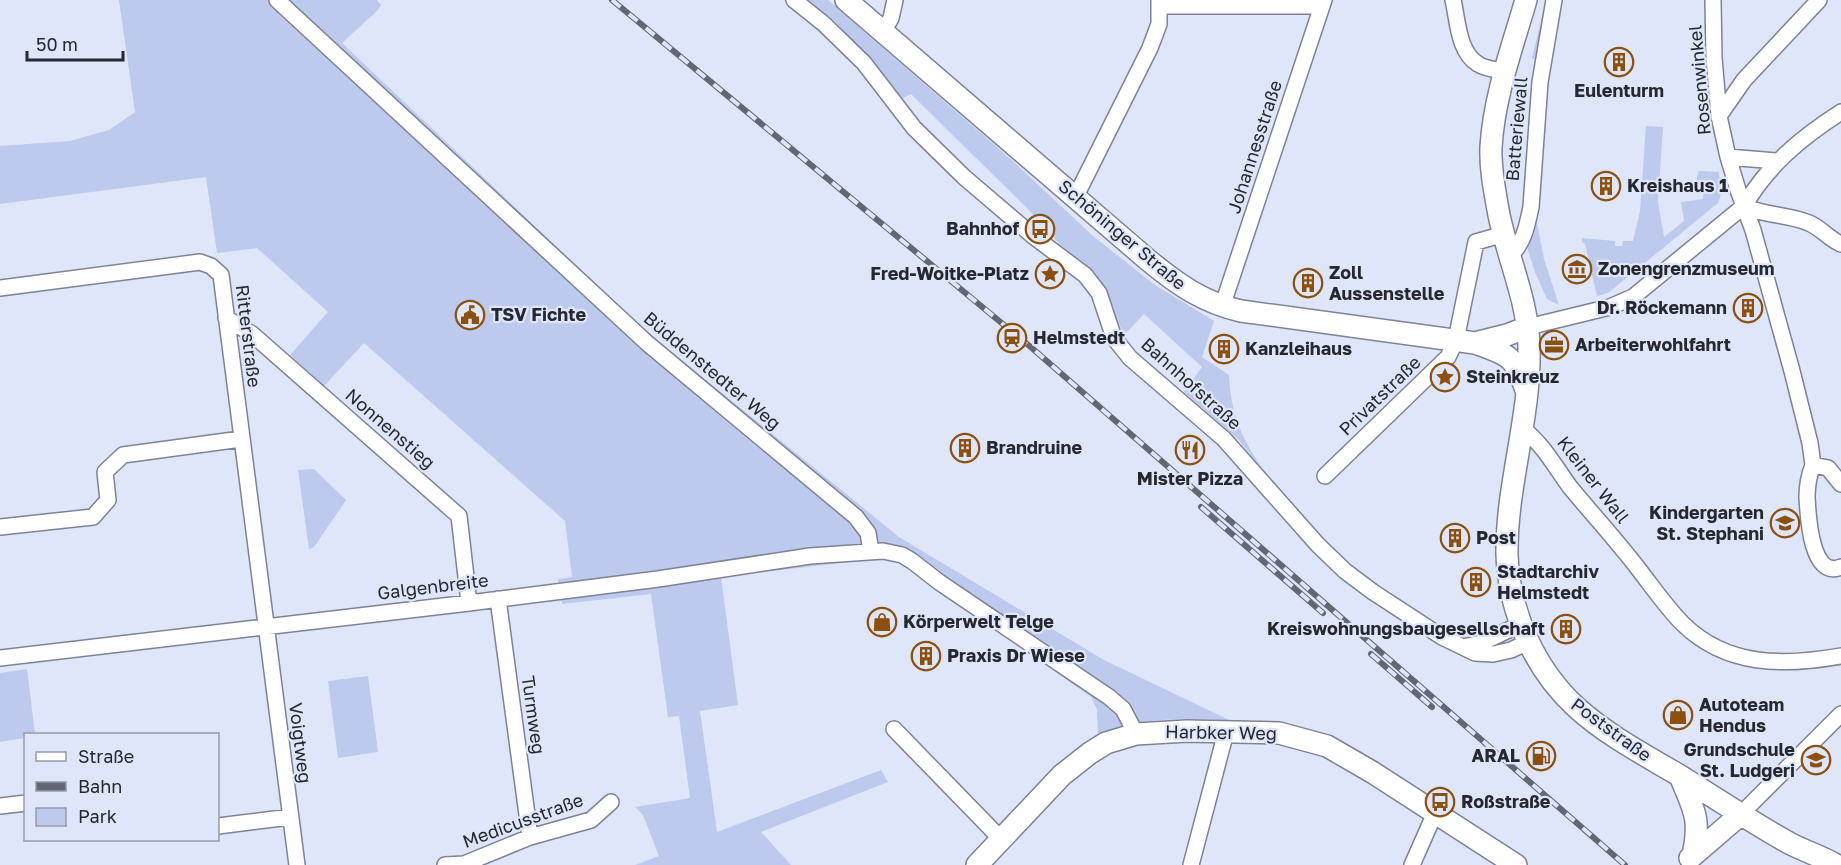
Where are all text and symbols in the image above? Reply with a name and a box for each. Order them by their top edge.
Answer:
scale bar [27,24,123,62]
street label: Rosenwinkel [1683,24,1715,136]
text: 50 m [36,33,78,55]
building icon: Eulenturm [1603,46,1635,78]
street label: Batteriewall [1500,76,1532,182]
street label: Johannesstraße [1222,77,1286,216]
place label: Eulenturm [1574,79,1664,101]
building icon: Kreishaus 1 [1590,170,1622,202]
place label: Kreishaus 1 [1627,174,1728,196]
street label: Schöninger Straße [1054,175,1191,294]
bus stop icon: Bahnhof [1024,213,1056,245]
place label: Bahnhof [946,217,1019,239]
museum icon: Zonengrenzmuseum [1561,253,1593,285]
place label: Zonengrenzmuseum [1598,257,1775,279]
place icon: Fred-Woitke-Platz [1034,258,1066,290]
place label: Zoll Aussenstelle [1329,261,1445,304]
place label: Fred-Woitke-Platz [870,262,1029,284]
building icon: Zoll Aussenstelle [1292,267,1324,299]
street label: Ritterstraße [232,283,266,389]
building icon: Dr. Röckemann [1732,292,1764,324]
place label: Dr. Röckemann [1597,296,1727,318]
public building icon: TSV Fichte [454,299,486,331]
place label: TSV Fichte [491,303,586,325]
street label: Büddenstedter Weg [640,306,786,434]
station icon: Helmstedt [996,322,1028,354]
place label: Helmstedt [1033,326,1125,348]
office icon: Arbeiterwohlfahrt [1538,329,1570,361]
street label: Bahnhofstraße [1137,333,1246,434]
building icon: Kanzleihaus [1208,333,1240,365]
place label: Arbeiterwohlfahrt [1575,333,1731,355]
place label: Kanzleihaus [1245,337,1352,359]
street label: Privatstraße [1334,351,1425,440]
place icon: Steinkreuz [1429,361,1461,393]
place label: Steinkreuz [1466,365,1559,387]
street label: Nonnenstieg [341,383,440,473]
street label: Kleiner Wall [1553,431,1635,527]
building icon: Brandruine [949,432,981,464]
restaurant icon: Mister Pizza [1174,434,1206,466]
place label: Brandruine [986,436,1082,458]
place label: Mister Pizza [1137,467,1243,489]
place label: Kindergarten St. Stephani [1649,501,1764,544]
school or university icon: Kindergarten St. Stephani [1769,507,1801,539]
building icon: Post [1439,522,1471,554]
place label: Post [1476,526,1516,548]
place label: Stadtarchiv Helmstedt [1497,560,1599,603]
building icon: Stadtarchiv Helmstedt [1460,566,1492,598]
street label: Galgenbreite [376,568,490,604]
shop icon: Körperwelt Telge [866,606,898,638]
place label: Körperwelt Telge [903,610,1054,632]
building icon: Kreiswohnungsbaugesellschaft [1550,613,1582,645]
place label: Kreiswohnungsbaugesellschaft [1267,617,1545,639]
building icon: Praxis Dr Wiese [910,640,942,672]
place label: Praxis Dr Wiese [947,644,1085,666]
street label: Turmweg [518,674,550,756]
street label: Poststraße [1567,693,1656,766]
place label: Autoteam Hendus [1699,693,1784,736]
shop icon: Autoteam Hendus [1662,699,1694,731]
street label: Voigtweg [285,701,317,784]
street label: Harbker Weg [1165,720,1277,744]
legend [24,733,219,841]
place label: Grundschule St. Ludgeri [1683,738,1795,781]
fuel station icon: ARAL [1525,740,1557,772]
place label: ARAL [1472,744,1520,766]
school or university icon: Grundschule St. Ludgeri [1800,744,1832,776]
text: Straße [78,745,134,767]
text: Bahn [78,775,122,797]
bus stop icon: Roßstraße [1424,786,1456,818]
street label: Medicusstraße [459,788,586,852]
place label: Roßstraße [1461,790,1551,812]
text: Park [78,805,117,827]

